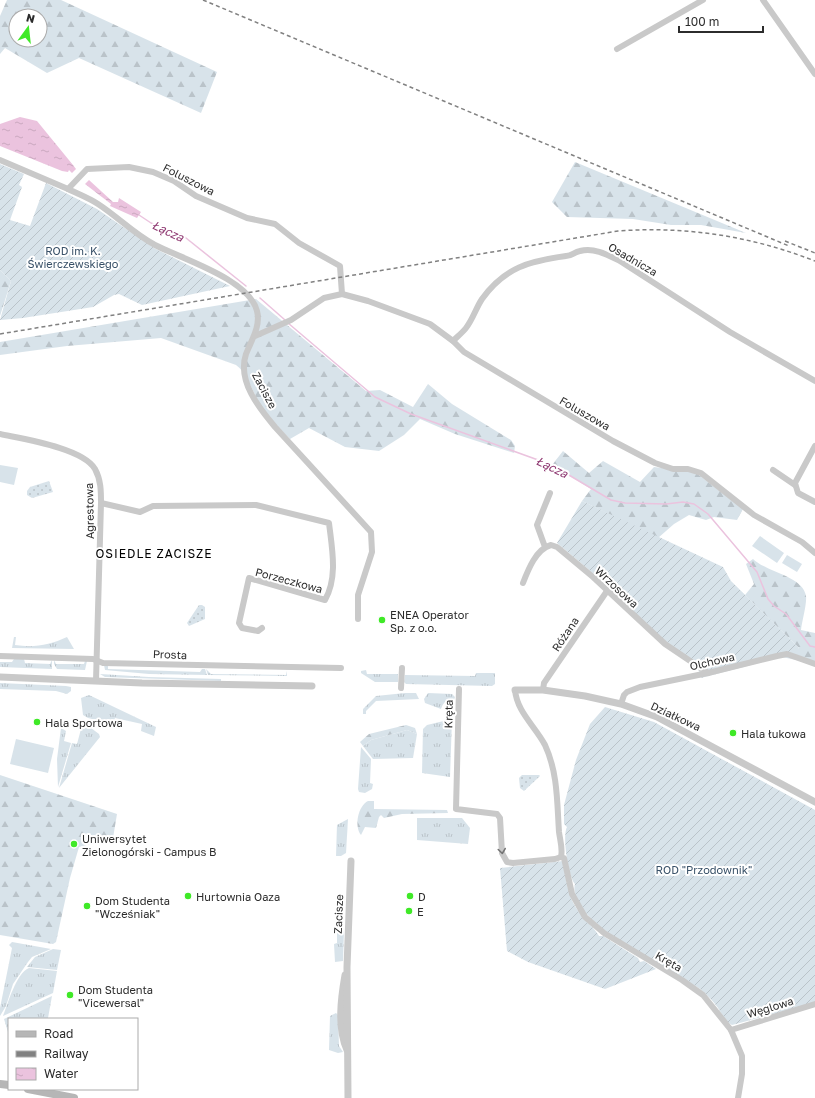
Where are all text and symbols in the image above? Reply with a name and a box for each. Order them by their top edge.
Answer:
north arrow [8,8,48,48]
scale bar [679,8,763,34]
text: N [25,10,36,25]
text: 100 m [685,14,719,29]
street label: Foluszowa [161,160,217,198]
water label: Łącza [150,217,187,245]
street label: Osadnicza [606,240,660,278]
park label: ROD im. K. Świerczewskiego [28,244,119,270]
street label: Zacisze [250,369,280,411]
street label: Foluszowa [557,393,613,433]
water label: Łącza [534,453,571,482]
street label: Agrestowa [82,483,96,539]
district label: OSIEDLE ZACISZE [95,546,213,561]
street label: Wrzosowa [593,564,641,610]
street label: Porzeczkowa [254,565,324,595]
place label: ENEA Operator Sp. z o.o. [390,608,469,634]
street label: Różana [549,614,581,654]
marker: ENEA Operator Sp. z o.o. [377,615,387,625]
street label: Prosta [153,647,187,661]
street label: Olchowa [688,650,736,672]
street label: Działkowa [649,699,703,733]
street label: Kręta [441,700,455,728]
place label: Hala Sportowa [45,716,123,729]
marker: Hala Sportowa [32,717,42,727]
place label: Hala łukowa [741,727,806,740]
marker: Hala łukowa [728,728,738,738]
place label: Uniwersytet Zielonogórski - Campus B [82,832,216,858]
marker: Uniwersytet Zielonogórski - Campus B [69,839,79,849]
one-way arrow [497,848,506,854]
park label: ROD "Przodownik" [656,863,752,876]
place label: Hurtownia Oaza [196,890,280,903]
place label: D [418,890,426,903]
marker: Hurtownia Oaza [183,891,193,901]
marker: D [405,891,415,901]
place label: Dom Studenta "Wcześniak" [95,894,170,920]
street label: Zacisze [331,894,345,934]
marker: Dom Studenta "Wcześniak" [82,901,92,911]
place label: E [417,905,424,918]
marker: E [404,906,414,916]
street label: Kręta [653,948,685,974]
place label: Dom Studenta "Vicewersal" [78,983,153,1009]
marker: Dom Studenta "Vicewersal" [65,990,75,1000]
street label: Węglowa [745,994,795,1020]
legend [8,1018,138,1090]
text: Road [44,1026,73,1041]
text: Railway [44,1046,89,1061]
text: Water [44,1066,78,1081]

